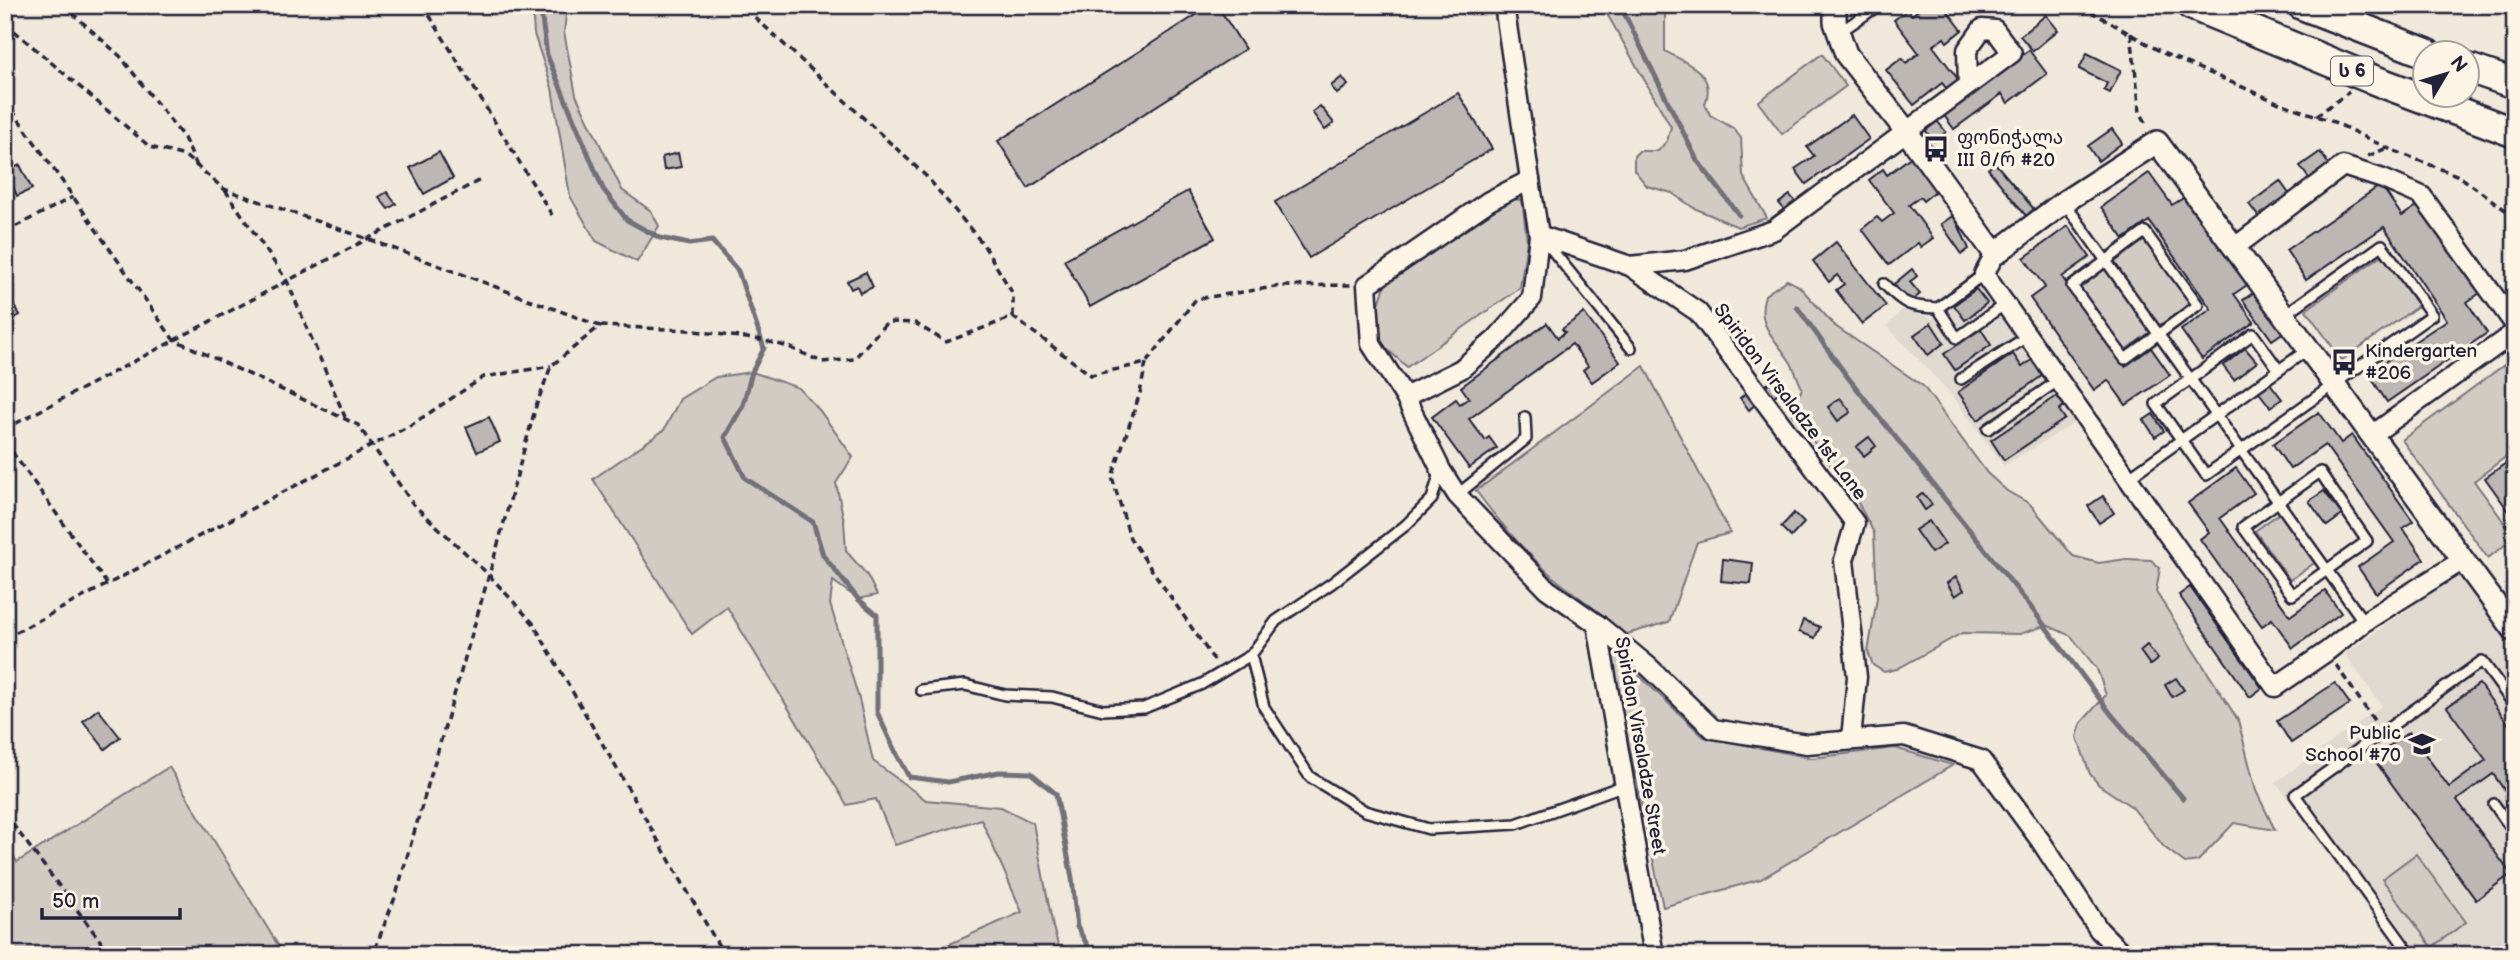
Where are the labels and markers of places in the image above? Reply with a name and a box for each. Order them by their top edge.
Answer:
place label: ფონიჭალა III მ/რ #20 [1957,127,2063,172]
bus stop icon: ფონიჭალა III მ/რ #20 [1921,134,1951,164]
place label: Kindergarten #206 [2365,340,2477,385]
bus stop icon: Kindergarten #206 [2329,347,2359,377]
place label: Public School #70 [2305,722,2401,767]
school or university icon: Public School #70 [2407,729,2437,759]

